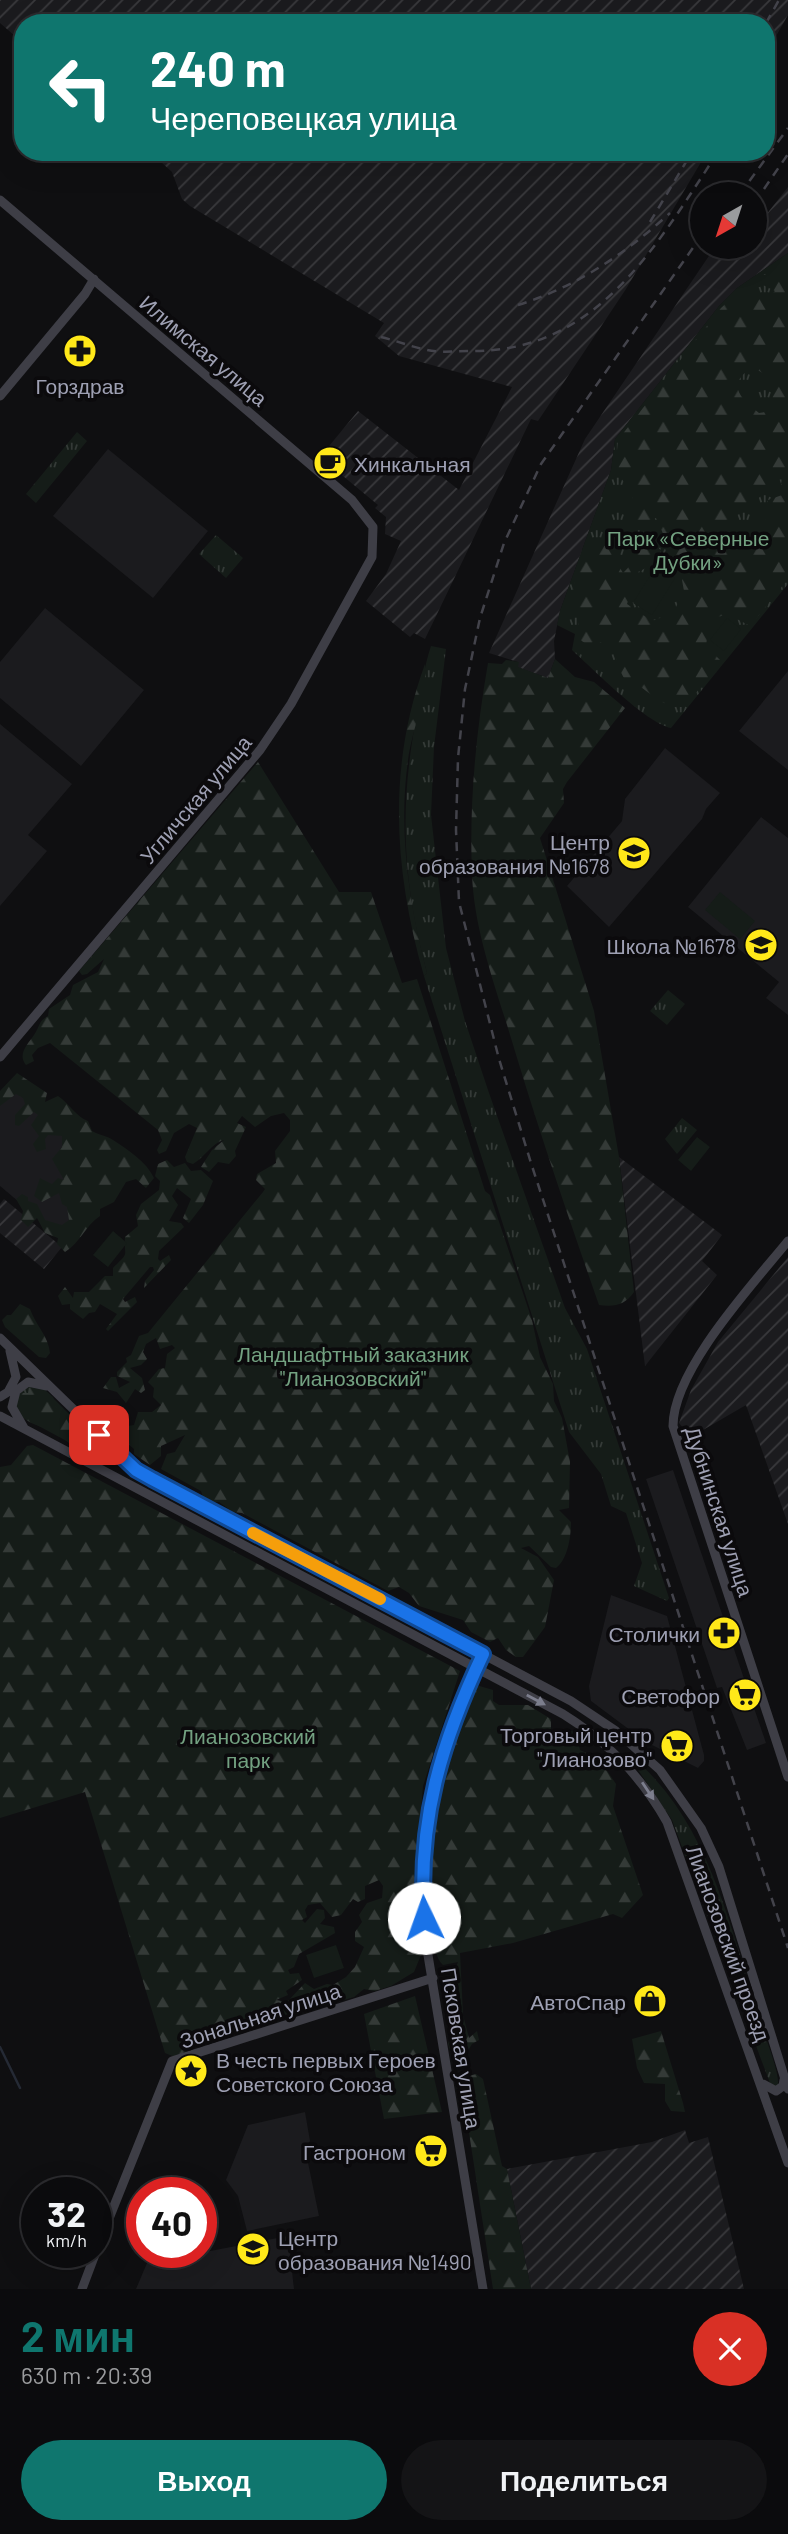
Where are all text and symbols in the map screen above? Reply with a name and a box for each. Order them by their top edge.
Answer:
text: 240 m [150,38,286,97]
icon: left [35,42,126,133]
text: Череповецкая улица [150,98,457,136]
north arrow [690,182,766,259]
map controls [690,182,767,259]
street label: Илимская улица [135,289,273,411]
pharmacy icon: Горздрав [61,332,99,370]
place label: Горздрав [35,373,125,398]
cafe icon: Хинкальная [311,444,349,482]
place label: Хинкальная [354,451,471,476]
park label: Парк «Северные Дубки» [607,525,769,574]
street label: Угличская улица [134,730,256,868]
place label: Центр образования №1678 [419,829,610,878]
school or university icon: Центр образования №1678 [615,834,653,872]
school or university icon: Школа №1678 [742,926,780,964]
place label: Школа №1678 [606,933,736,958]
park label: Ландшафтный заказник "Лианозовский" [237,1341,470,1390]
pin [69,1405,129,1465]
icon: arrive [80,1416,118,1454]
street label: Дубнинская улица [681,1423,759,1600]
pharmacy icon: Столички [705,1614,743,1652]
place label: Столички [608,1621,700,1646]
supermarket icon: Светофор [726,1676,764,1714]
place label: Светофор [621,1683,720,1708]
one-way arrow [526,1695,546,1706]
place label: Торговый центр "Лианозово" [500,1722,652,1771]
park label: Лианозовский парк [180,1723,316,1772]
supermarket icon: Торговый центр "Лианозово" [658,1727,696,1765]
one-way arrow [641,1782,654,1801]
street label: Лианозовский проезд [682,1841,776,2045]
position arrow [387,1881,461,1955]
street label: Псковская улица [437,1966,487,2131]
street label: Зональная улица [177,1977,344,2053]
shop icon: АвтоСпар [631,1982,669,2020]
place label: АвтоСпар [530,1989,626,2014]
place label: В честь первых Героев Советского Союза [216,2047,436,2096]
place icon: В честь первых Героев Советского Союза [172,2052,210,2090]
supermarket icon: Гастроном [412,2132,450,2170]
place label: Гастроном [303,2139,406,2164]
speed limit sign: 40 [126,2177,217,2268]
text: 32 [47,2192,86,2234]
place label: Центр образования №1490 [278,2225,472,2274]
text: km/h [46,2229,87,2251]
school or university icon: Центр образования №1490 [234,2230,272,2268]
text: 2 мин [21,2310,135,2360]
button: close [693,2312,767,2386]
text: 630 m · 20:39 [21,2361,152,2389]
button: Выход [21,2440,387,2520]
button: Поделиться [401,2440,767,2520]

